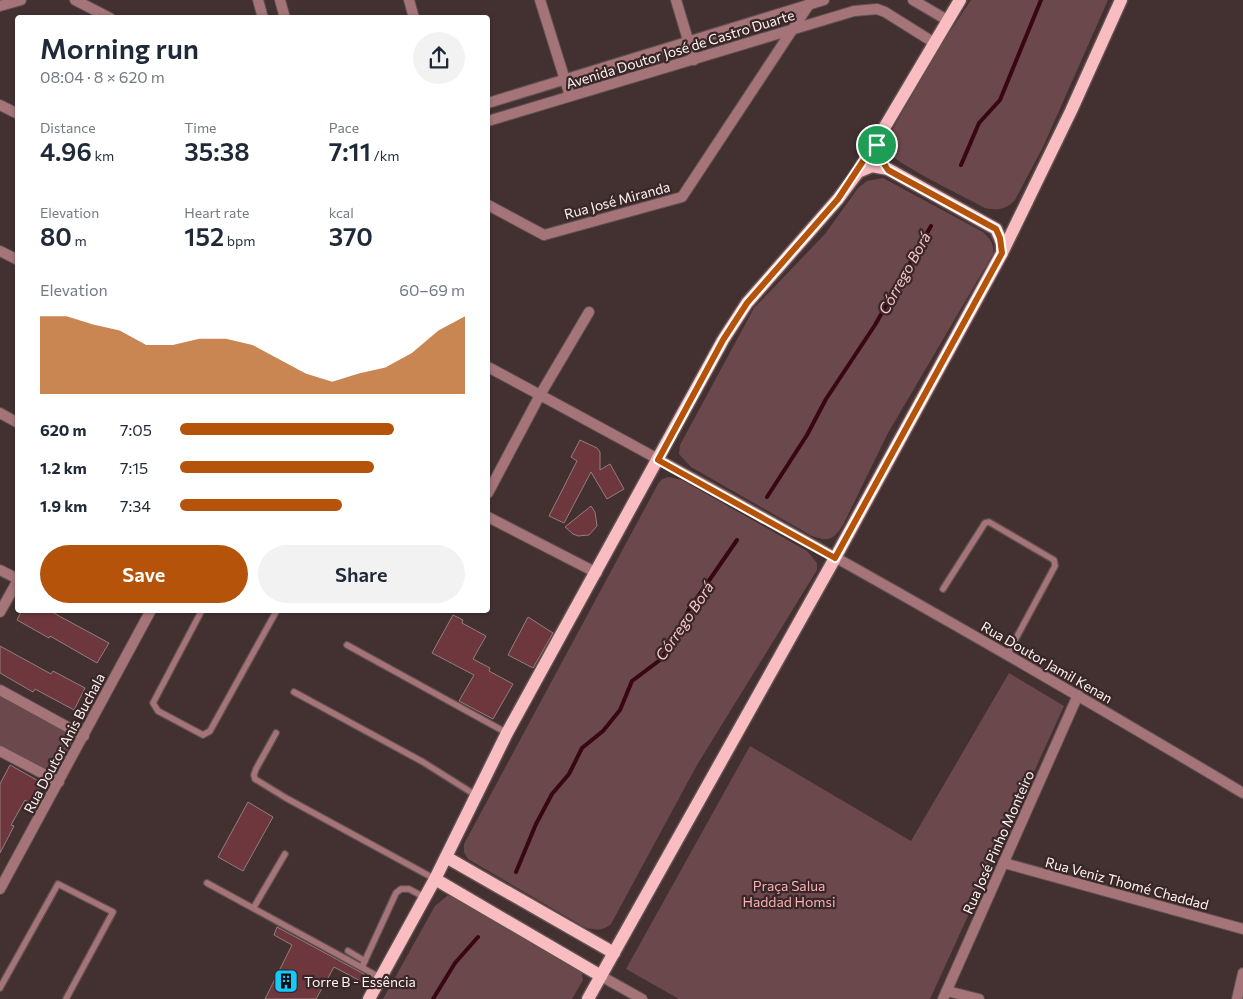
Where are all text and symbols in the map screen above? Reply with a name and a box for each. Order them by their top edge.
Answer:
street label: Avenida Doutor José de Castro Duarte [564,6,796,92]
text: Morning run [40,31,199,65]
button: share [413,32,465,84]
text: 08:04 · 8 × 620 m [40,67,165,86]
text: Distance [40,119,96,136]
text: Time [184,119,217,136]
text: Pace [329,119,359,136]
pin [856,124,898,166]
icon: arrive [863,131,891,159]
text: 4.96 [40,136,92,166]
text: 35:38 [184,136,250,166]
text: 7:11 [329,136,371,166]
text: km [92,147,114,164]
text: /km [371,147,400,164]
street label: Rua José Miranda [562,178,672,222]
text: Elevation [40,204,99,221]
text: Heart rate [184,204,249,221]
text: kcal [329,204,354,221]
text: 80 [40,221,72,251]
text: 152 [184,221,224,251]
text: 370 [329,221,373,251]
water label: Córrego Borá [874,229,934,317]
text: m [72,232,87,249]
text: bpm [224,232,256,249]
text: Elevation [40,280,108,299]
text: 60–69 m [399,280,465,299]
text: 620 m [40,420,86,439]
text: 7:05 [120,420,152,439]
text: 1.2 km [40,458,87,477]
text: 7:15 [120,458,148,477]
text: 1.9 km [40,496,87,515]
text: 7:34 [120,496,151,515]
button: Save [40,545,248,603]
button: Share [258,545,465,603]
water label: Córrego Borá [651,578,717,664]
street label: Rua Doutor Jamil Kenan [978,617,1116,707]
street label: Rua Doutor Anis Buchala [20,670,108,816]
street label: Rua José Pinho Monteiro [959,768,1037,916]
street label: Rua Veniz Thomé Chaddad [1043,853,1211,913]
park label: Praça Salua Haddad Homsi [742,877,836,910]
building icon: Torre B - Essência [273,968,299,994]
place label: Torre B - Essência [304,973,416,990]

